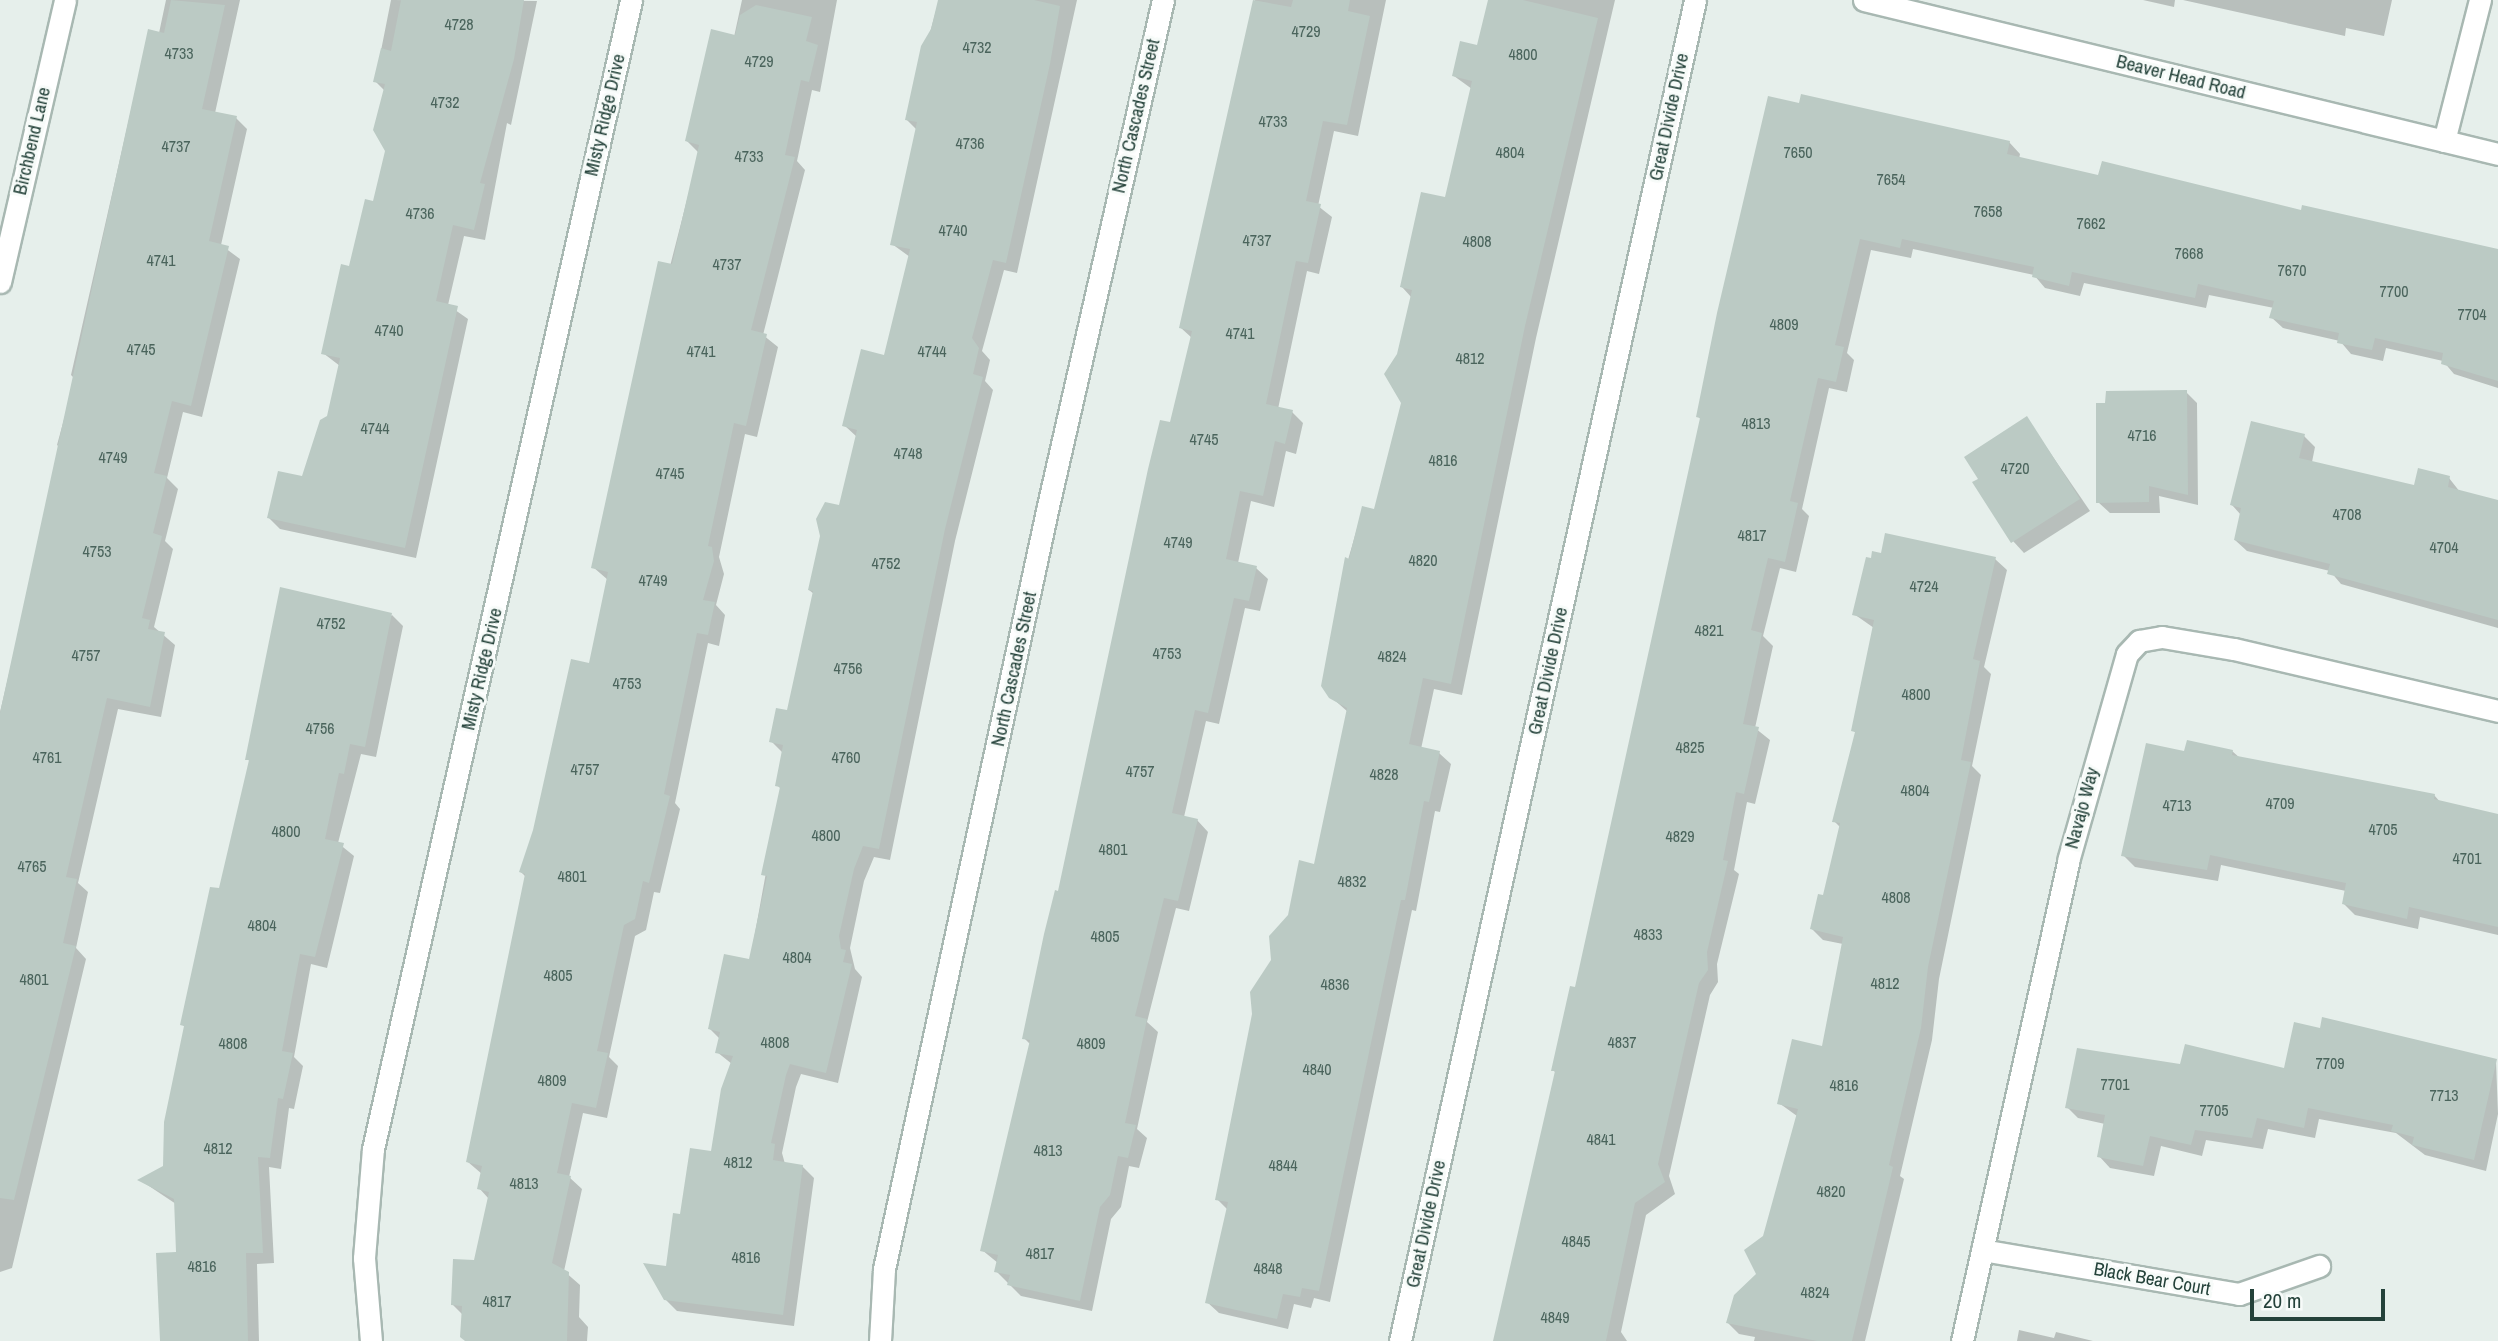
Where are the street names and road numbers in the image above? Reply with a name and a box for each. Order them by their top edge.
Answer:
street label: North Cascades Street [1107,37,1165,195]
street label: Beaver Head Road [2114,50,2248,104]
street label: Great Divide Drive [1644,51,1694,183]
street label: Misty Ridge Drive [580,52,630,178]
street label: Birchbend Lane [9,85,55,197]
street label: North Cascades Street [986,590,1042,748]
street label: Great Divide Drive [1523,605,1573,737]
street label: Misty Ridge Drive [457,606,507,732]
street label: Navajo Way [2060,765,2104,851]
street label: Great Divide Drive [1401,1158,1451,1290]
street label: Black Bear Court [2092,1258,2212,1300]

